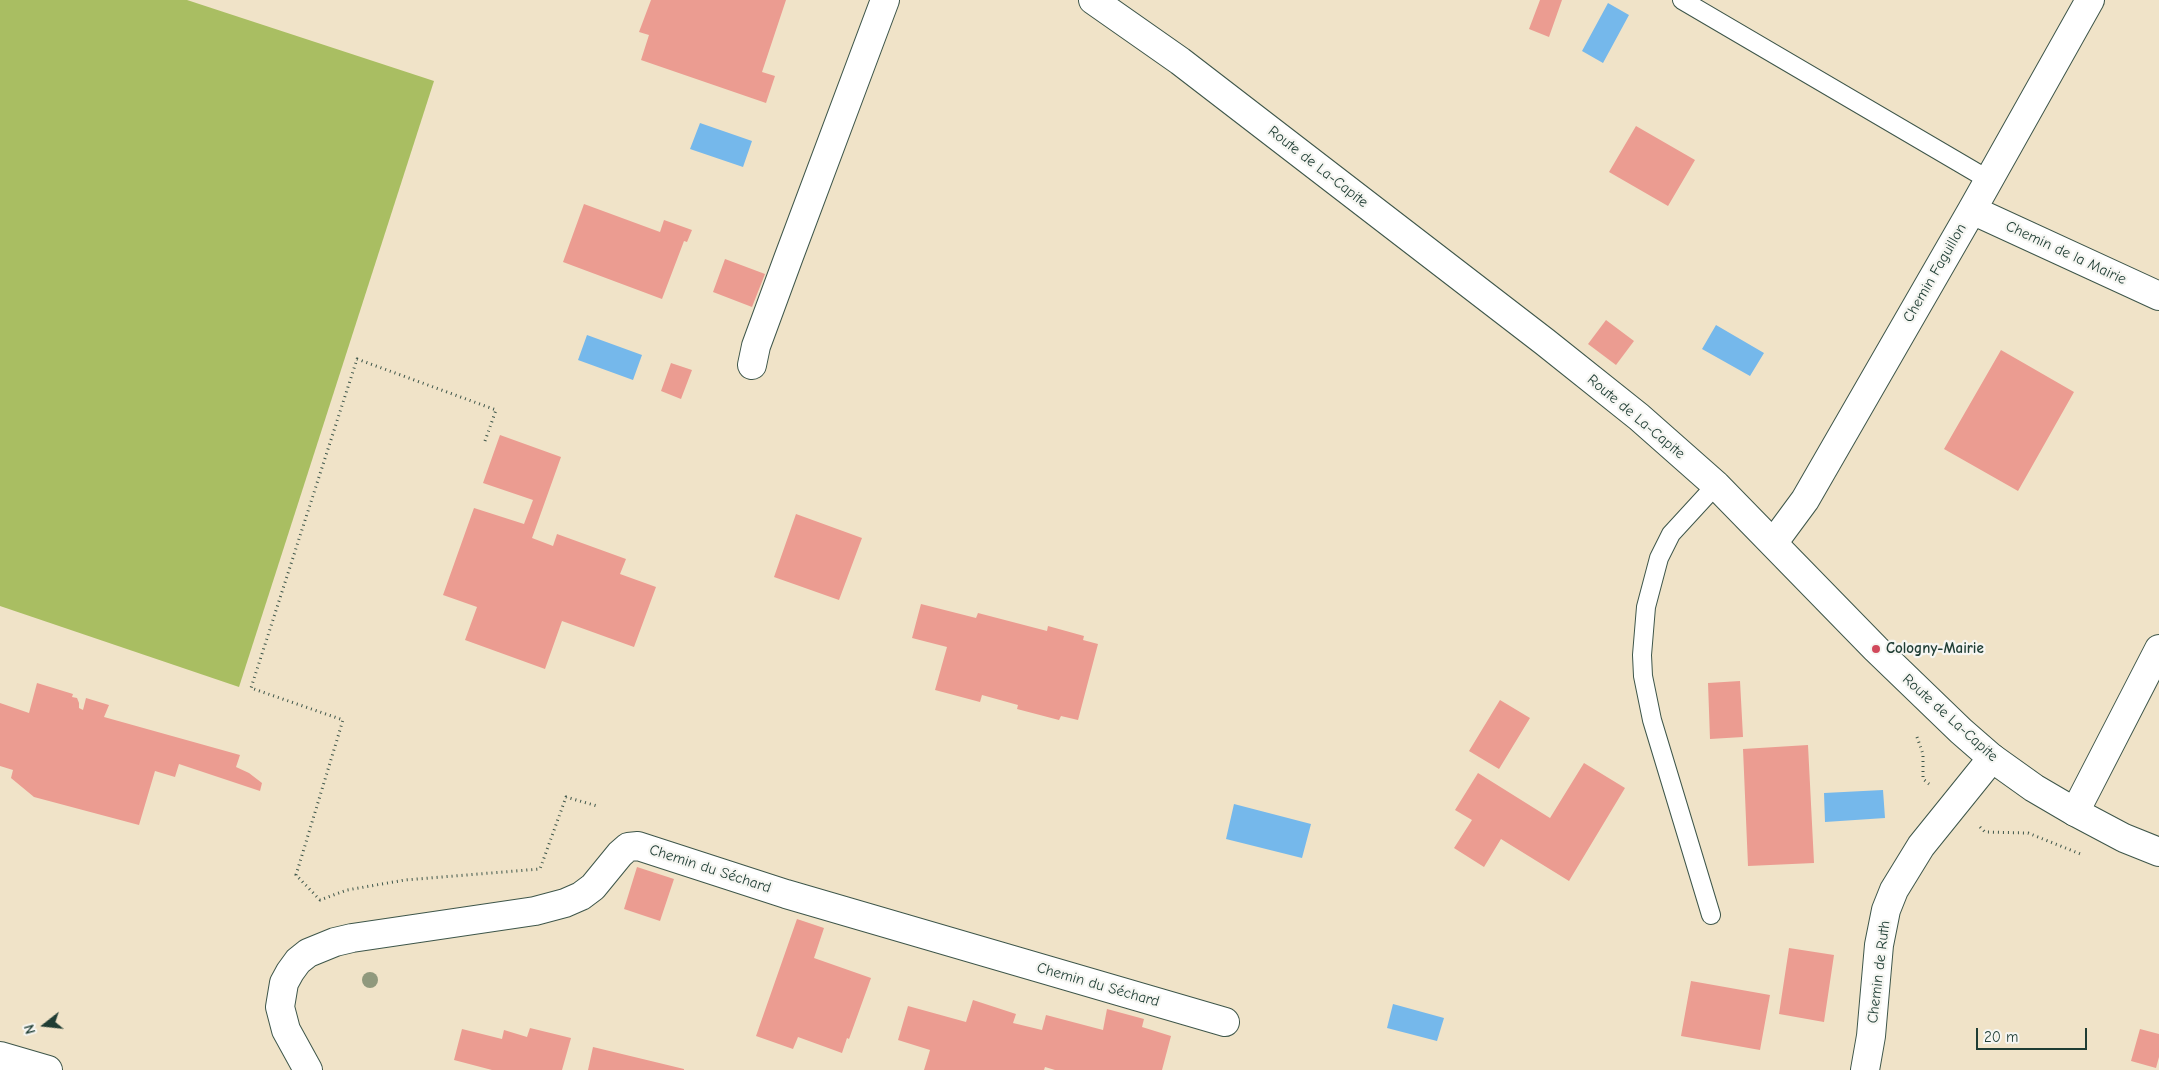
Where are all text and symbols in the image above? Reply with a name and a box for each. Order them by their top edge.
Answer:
street label: Route de La-Capite [1264,122,1372,212]
street label: Chemin de la Mairie [2003,217,2129,289]
street label: Chemin Faguillon [1899,220,1971,326]
street label: Route de La-Capite [1584,371,1688,463]
place label: Cologny-Mairie [1886,640,1984,658]
marker: Cologny-Mairie [1870,643,1882,655]
street label: Route de La-Capite [1899,671,2001,765]
street label: Chemin du Séchard [647,841,773,897]
street label: Chemin de Ruth [1864,920,1894,1024]
street label: Chemin du Séchard [1035,959,1161,1011]
north arrow [20,1000,70,1050]
scale bar [1979,1018,2090,1050]
text: N [21,1023,40,1036]
text: 20 m [1984,1028,2018,1046]

